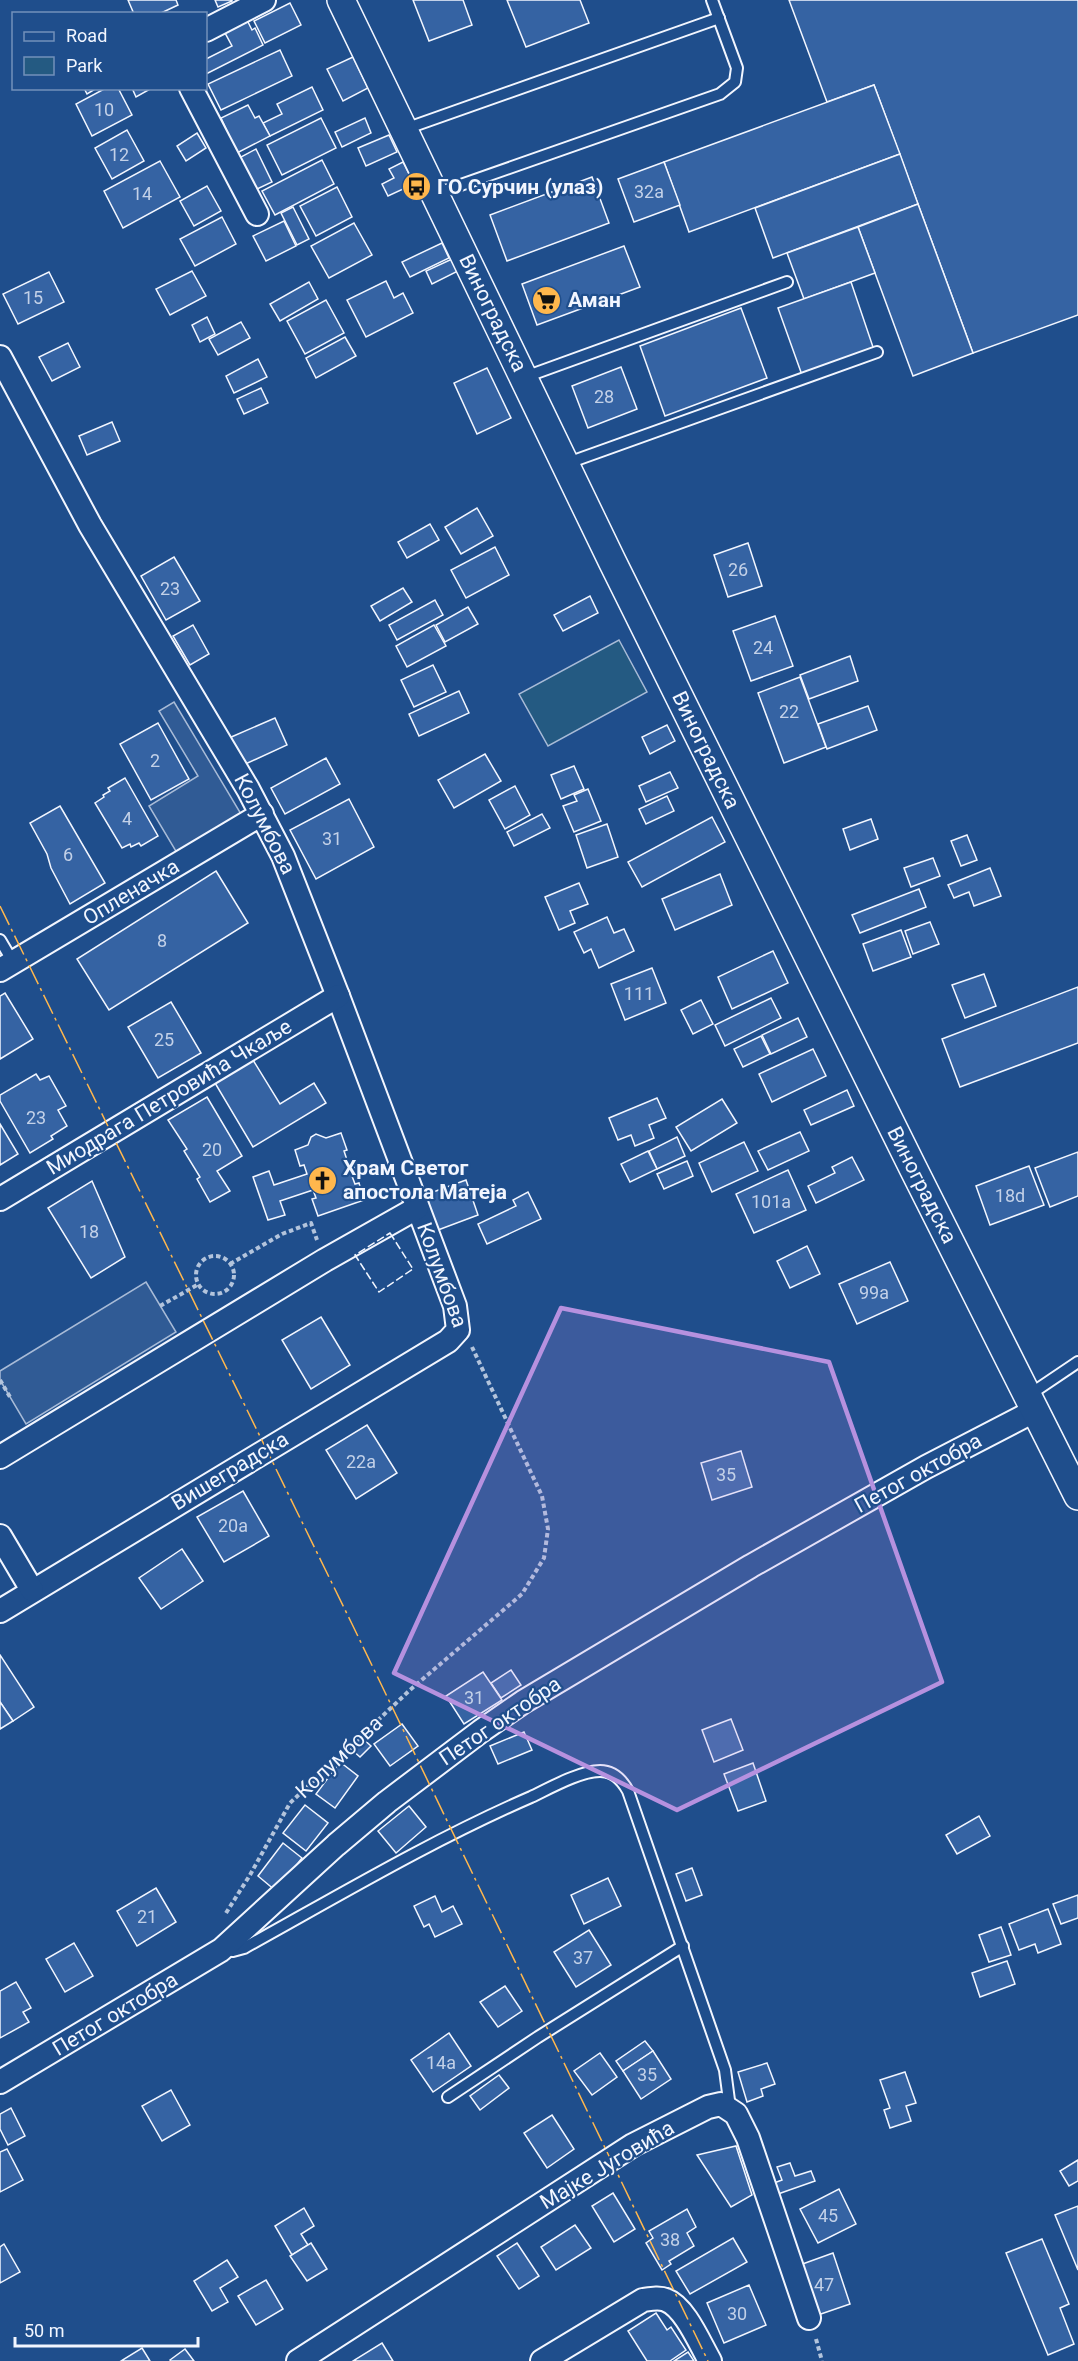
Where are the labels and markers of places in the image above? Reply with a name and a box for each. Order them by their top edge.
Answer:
bus stop icon: ГО Сурчин (улаз) [400,171,432,203]
place label: ГО Сурчин (улаз) [437,175,603,199]
supermarket icon: Аман [531,284,563,316]
place label: Аман [568,288,621,312]
place label: Храм Светог апостола Матеја [343,1156,507,1204]
church icon: Храм Светог апостола Матеја [306,1164,338,1196]

